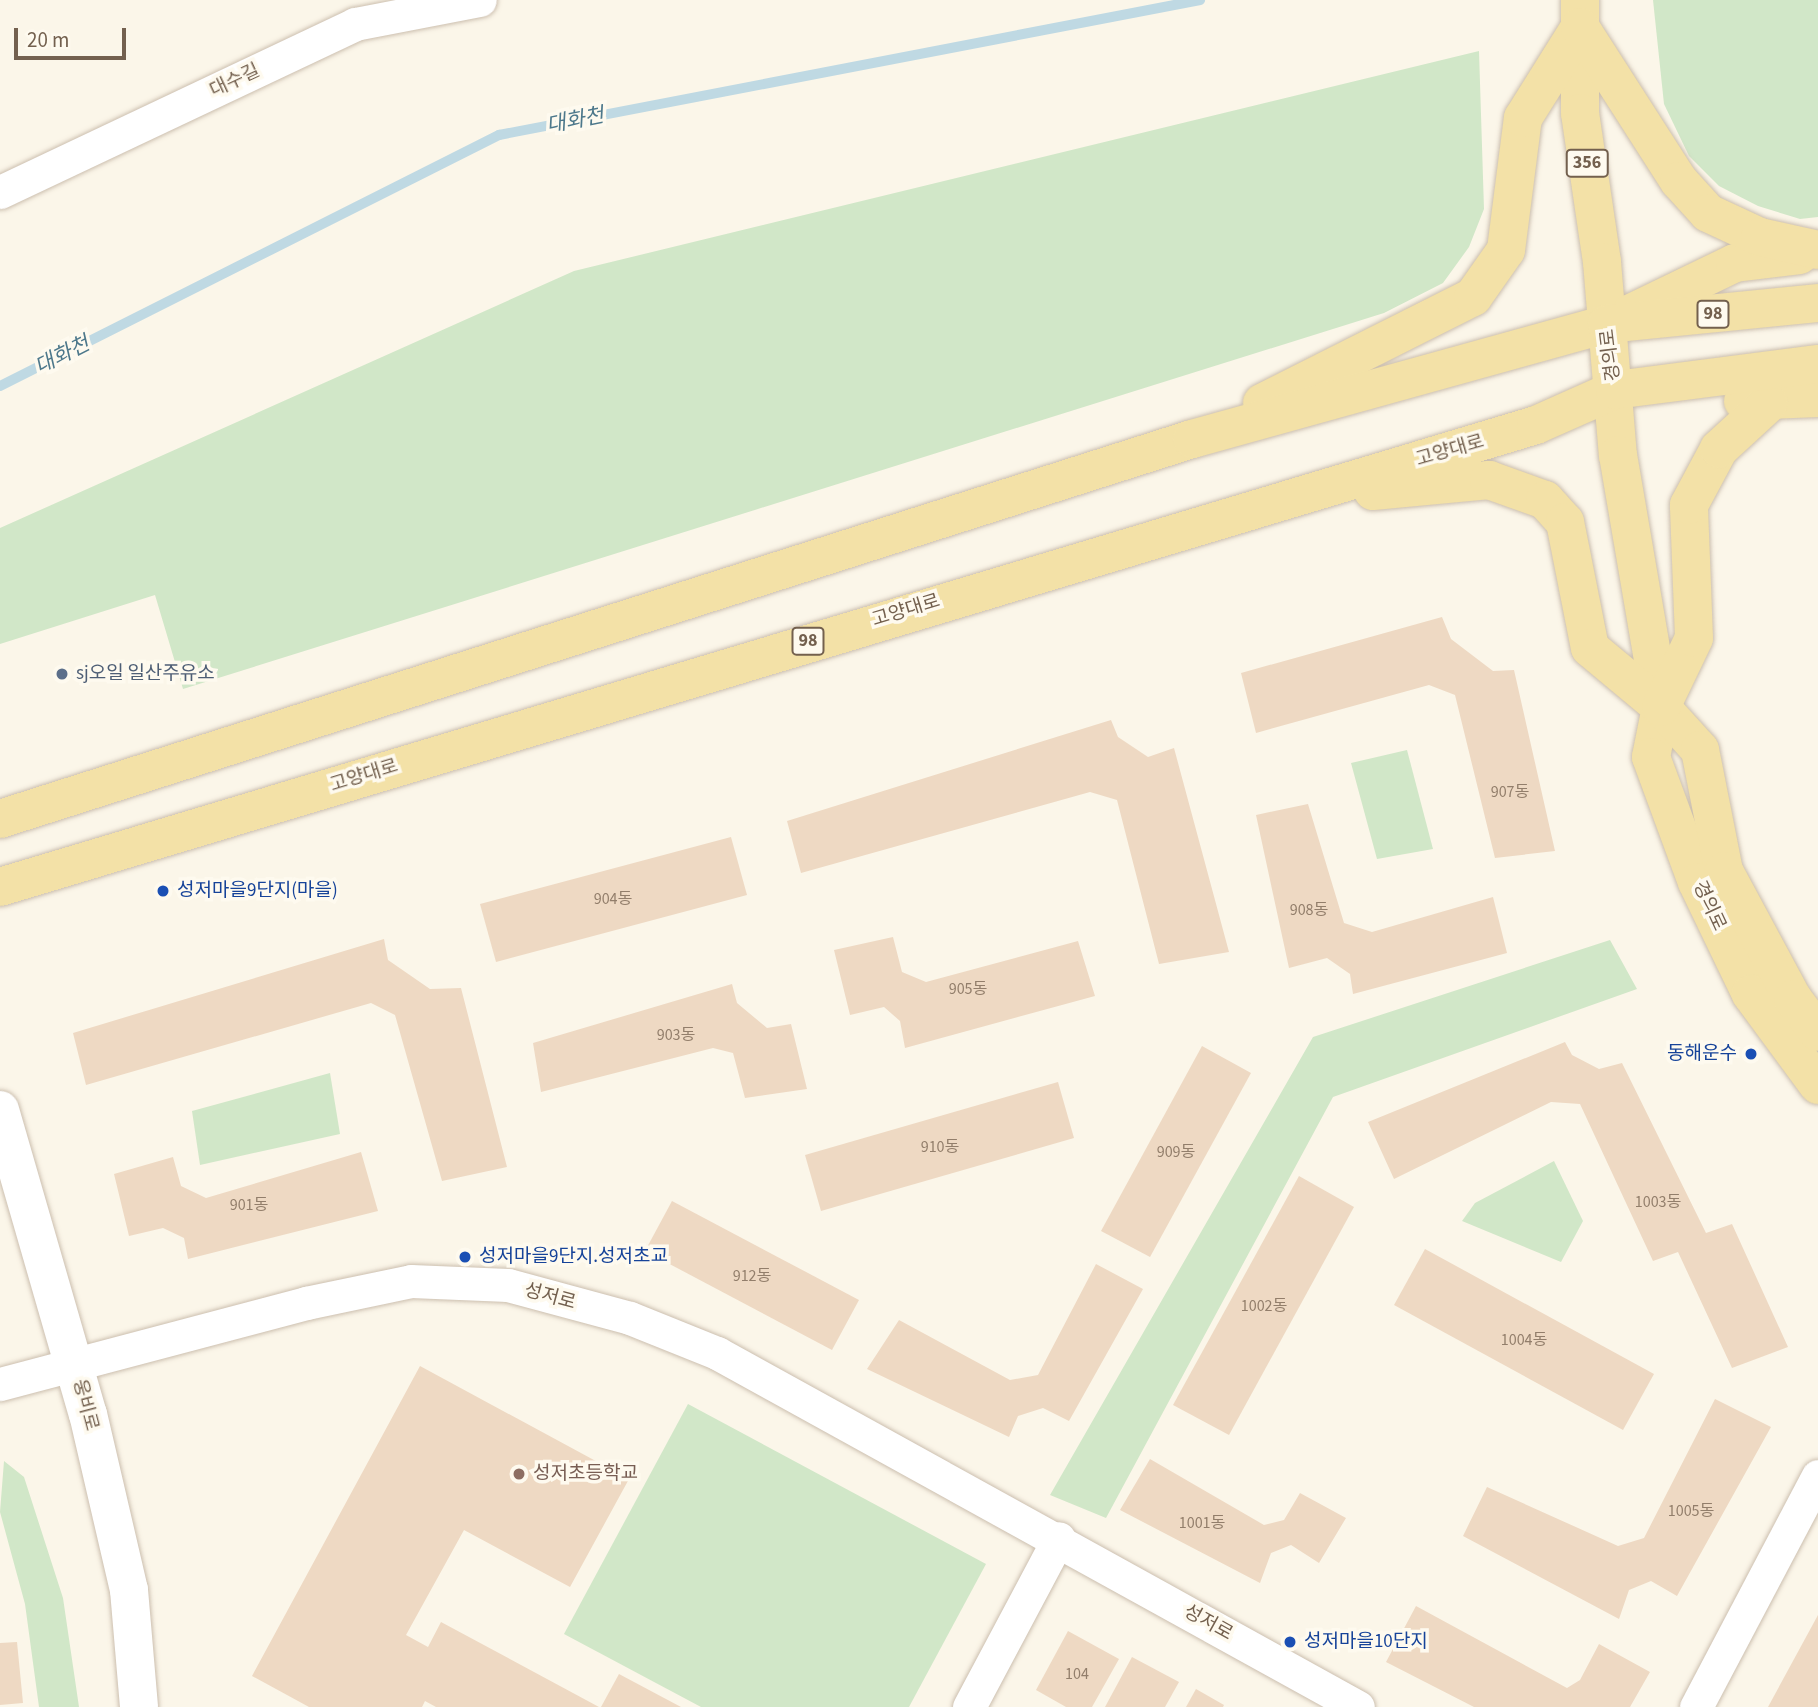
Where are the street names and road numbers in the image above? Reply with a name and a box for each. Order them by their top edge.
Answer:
street label: 대수길 [206,60,264,102]
road number: 356 [1564,148,1610,178]
road number: 98 [1696,300,1730,328]
street label: 경의로 [1596,328,1626,382]
street label: 고양대로 [1413,430,1487,472]
street label: 고양대로 [869,590,943,632]
road number: 98 [790,626,826,656]
street label: 고양대로 [327,755,401,797]
street label: 경의로 [1688,877,1730,935]
street label: 성저로 [522,1279,578,1315]
street label: 웅비로 [67,1377,103,1433]
street label: 성저로 [1180,1600,1236,1646]

